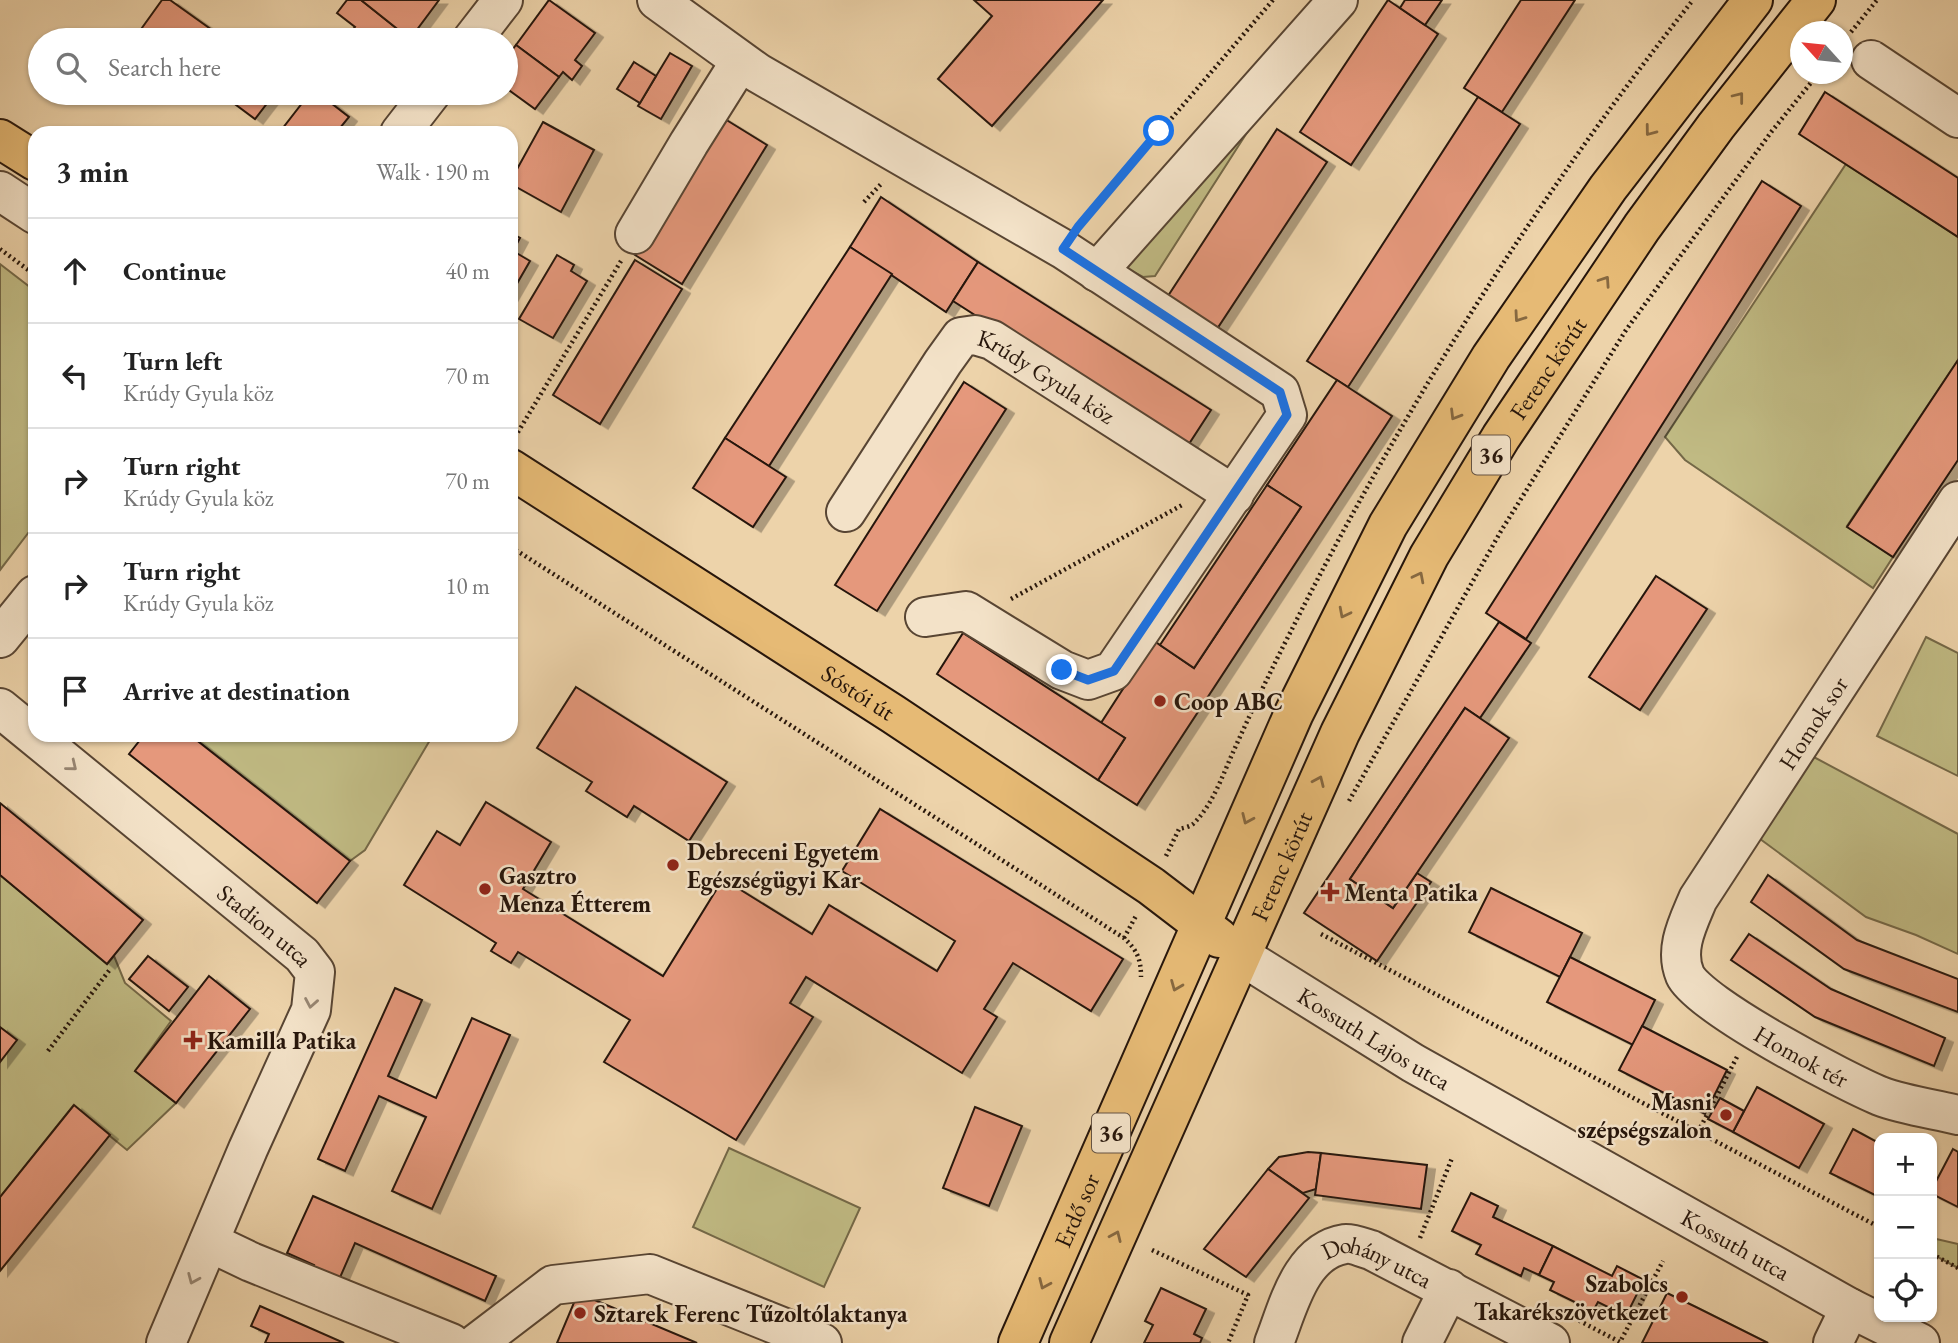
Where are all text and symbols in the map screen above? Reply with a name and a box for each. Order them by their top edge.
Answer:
north arrow [1790,21,1853,84]
search box [28,28,518,105]
icon: search [52,48,90,86]
text: Search here [108,50,221,84]
one-way arrow [1731,92,1744,105]
route start [1143,115,1174,146]
one-way arrow [1646,123,1659,136]
text: 3 min [56,152,129,191]
text: Walk · 190 m [376,157,490,187]
icon: ahead [56,252,94,290]
text: Continue [123,254,226,288]
text: 40 m [445,256,490,286]
one-way arrow [1597,276,1609,289]
one-way arrow [1514,309,1527,322]
street label: Ferenc körút [1502,310,1593,425]
street label: Krúdy Gyula köz [974,321,1121,430]
text: Turn left [123,344,222,378]
icon: left [56,357,94,395]
text: 70 m [445,361,490,391]
text: Krúdy Gyula köz [123,378,274,408]
one-way arrow [1451,408,1464,421]
road number: 36 [1472,436,1510,475]
text: Turn right [123,449,241,483]
icon: right [56,462,94,500]
text: 70 m [445,466,490,496]
text: Krúdy Gyula köz [123,483,274,513]
text: Turn right [123,554,241,588]
icon: right [56,567,94,605]
text: 10 m [445,571,490,601]
one-way arrow [1410,572,1424,584]
text: Krúdy Gyula köz [123,588,274,618]
one-way arrow [1338,606,1352,618]
route end [1046,654,1077,685]
street label: Sóstói út [816,657,902,727]
street label: Homok sor [1771,670,1855,776]
icon: arrive [56,672,94,710]
text: Arrive at destination [123,674,350,708]
place label: Coop ABC [1174,686,1283,717]
marker: Coop ABC [1152,693,1168,709]
one-way arrow [65,757,77,770]
one-way arrow [1311,776,1325,788]
street label: Ferenc körút [1243,806,1319,926]
one-way arrow [1241,812,1255,824]
place label: Debreceni Egyetem Egészségügyi Kar [687,836,879,896]
marker: Debreceni Egyetem Egészségügyi Kar [665,857,681,873]
place label: Gasztro Menza Étterem [499,860,651,919]
street label: Stadion utca [211,877,321,973]
place label: Menta Patika [1344,877,1479,908]
marker: Gasztro Menza Étterem [477,881,493,897]
marker: Menta Patika [1322,884,1338,900]
one-way arrow [1170,979,1184,991]
street label: Kossuth Lajos utca [1292,980,1457,1097]
one-way arrow [304,997,319,1009]
street label: Homok tér [1749,1018,1854,1094]
place label: Kamilla Patika [207,1025,357,1056]
marker: Kamilla Patika [185,1032,201,1048]
place label: Masni szépségszalon [1577,1086,1712,1146]
marker: Masni szépségszalon [1718,1107,1734,1123]
road number: 36 [1092,1114,1130,1152]
map controls [1874,1133,1937,1322]
button: + [1874,1133,1937,1196]
street label: Erdő sor [1046,1168,1106,1252]
button: − [1874,1196,1937,1259]
street label: Kossuth utca [1676,1201,1796,1287]
street label: Dohány utca [1316,1228,1438,1295]
one-way arrow [1108,1231,1122,1243]
button: locate [1874,1259,1937,1322]
place label: Szabolcs Takarékszövetkezet [1474,1268,1668,1327]
one-way arrow [187,1272,201,1285]
one-way arrow [1038,1277,1052,1289]
marker: Szabolcs Takarékszövetkezet [1674,1289,1690,1305]
place label: Sztarek Ferenc Tűzoltólaktanya [594,1298,908,1330]
marker: Sztarek Ferenc Tűzoltólaktanya [572,1305,588,1321]

